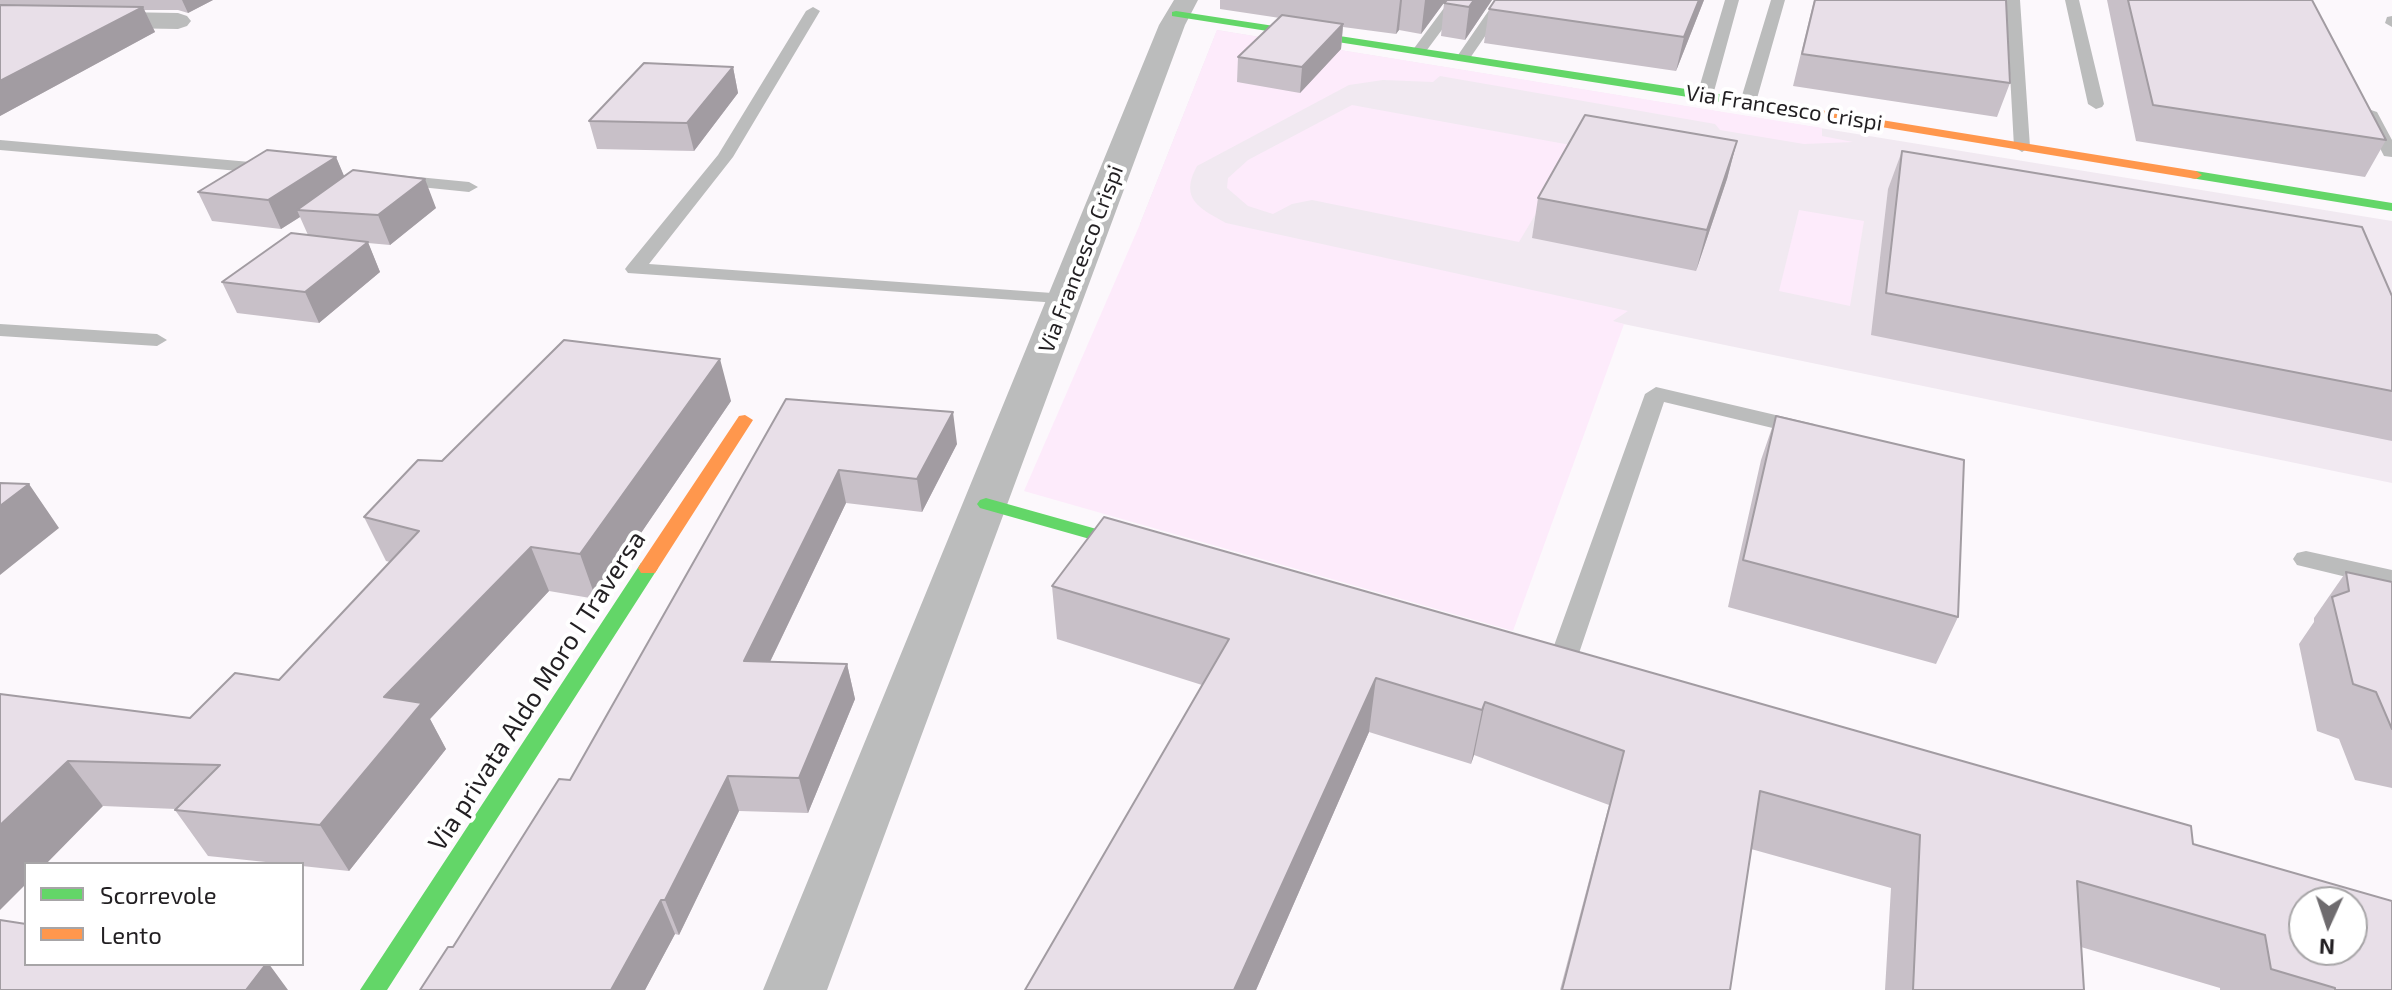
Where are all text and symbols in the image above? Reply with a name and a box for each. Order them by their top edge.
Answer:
street label: Via Francesco Crispi [1684,79,1884,137]
street label: Via Francesco Crispi [1033,161,1129,357]
street label: Via privata Aldo Moro I Traversa [422,525,652,857]
legend [24,862,304,966]
text: Scorrevole [100,880,217,909]
north arrow [2288,886,2368,966]
text: Lento [100,920,162,949]
text: N [2318,935,2335,961]

